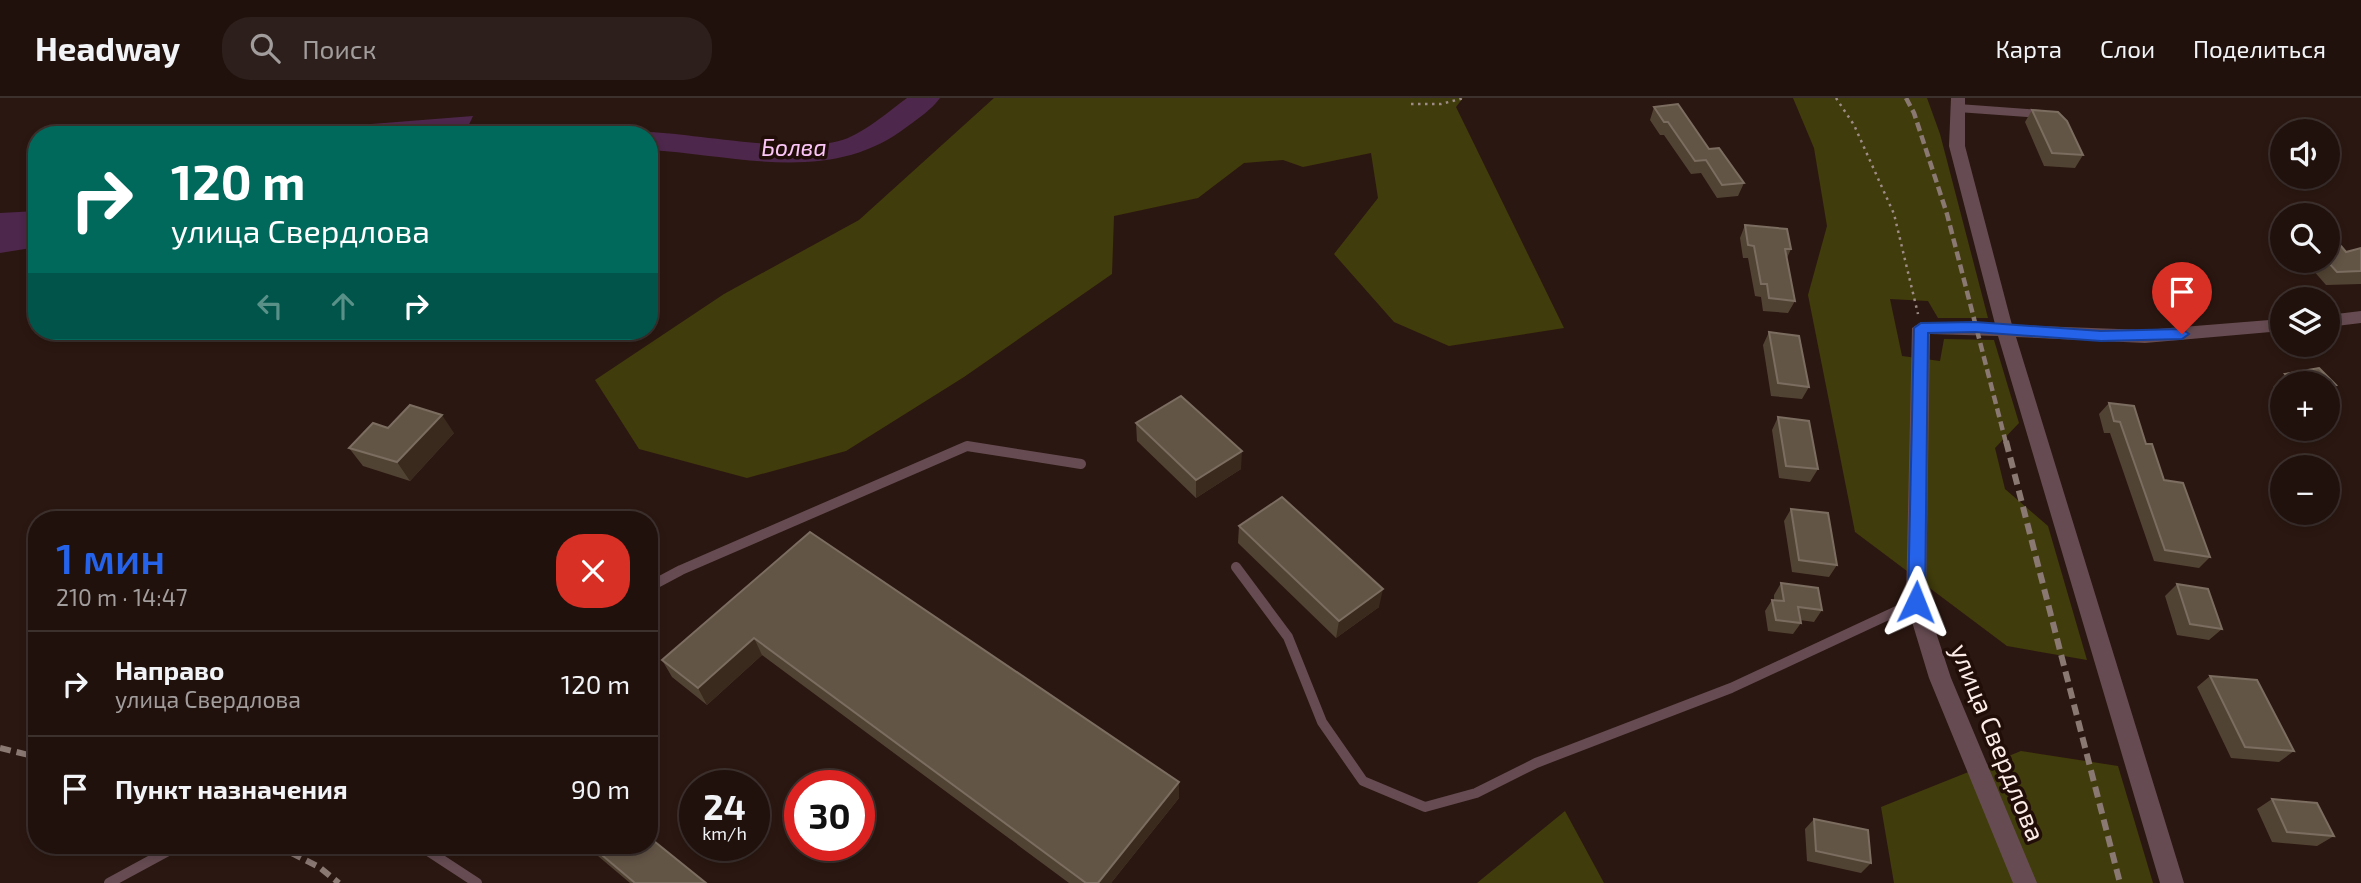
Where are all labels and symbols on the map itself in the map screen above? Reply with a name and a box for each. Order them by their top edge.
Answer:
water label: Болва [761,133,827,161]
pin [2152,262,2212,334]
position arrow [1879,565,1953,639]
street label: улица Свердлова [1944,639,2053,846]
speed limit sign: 30 [784,770,875,861]

